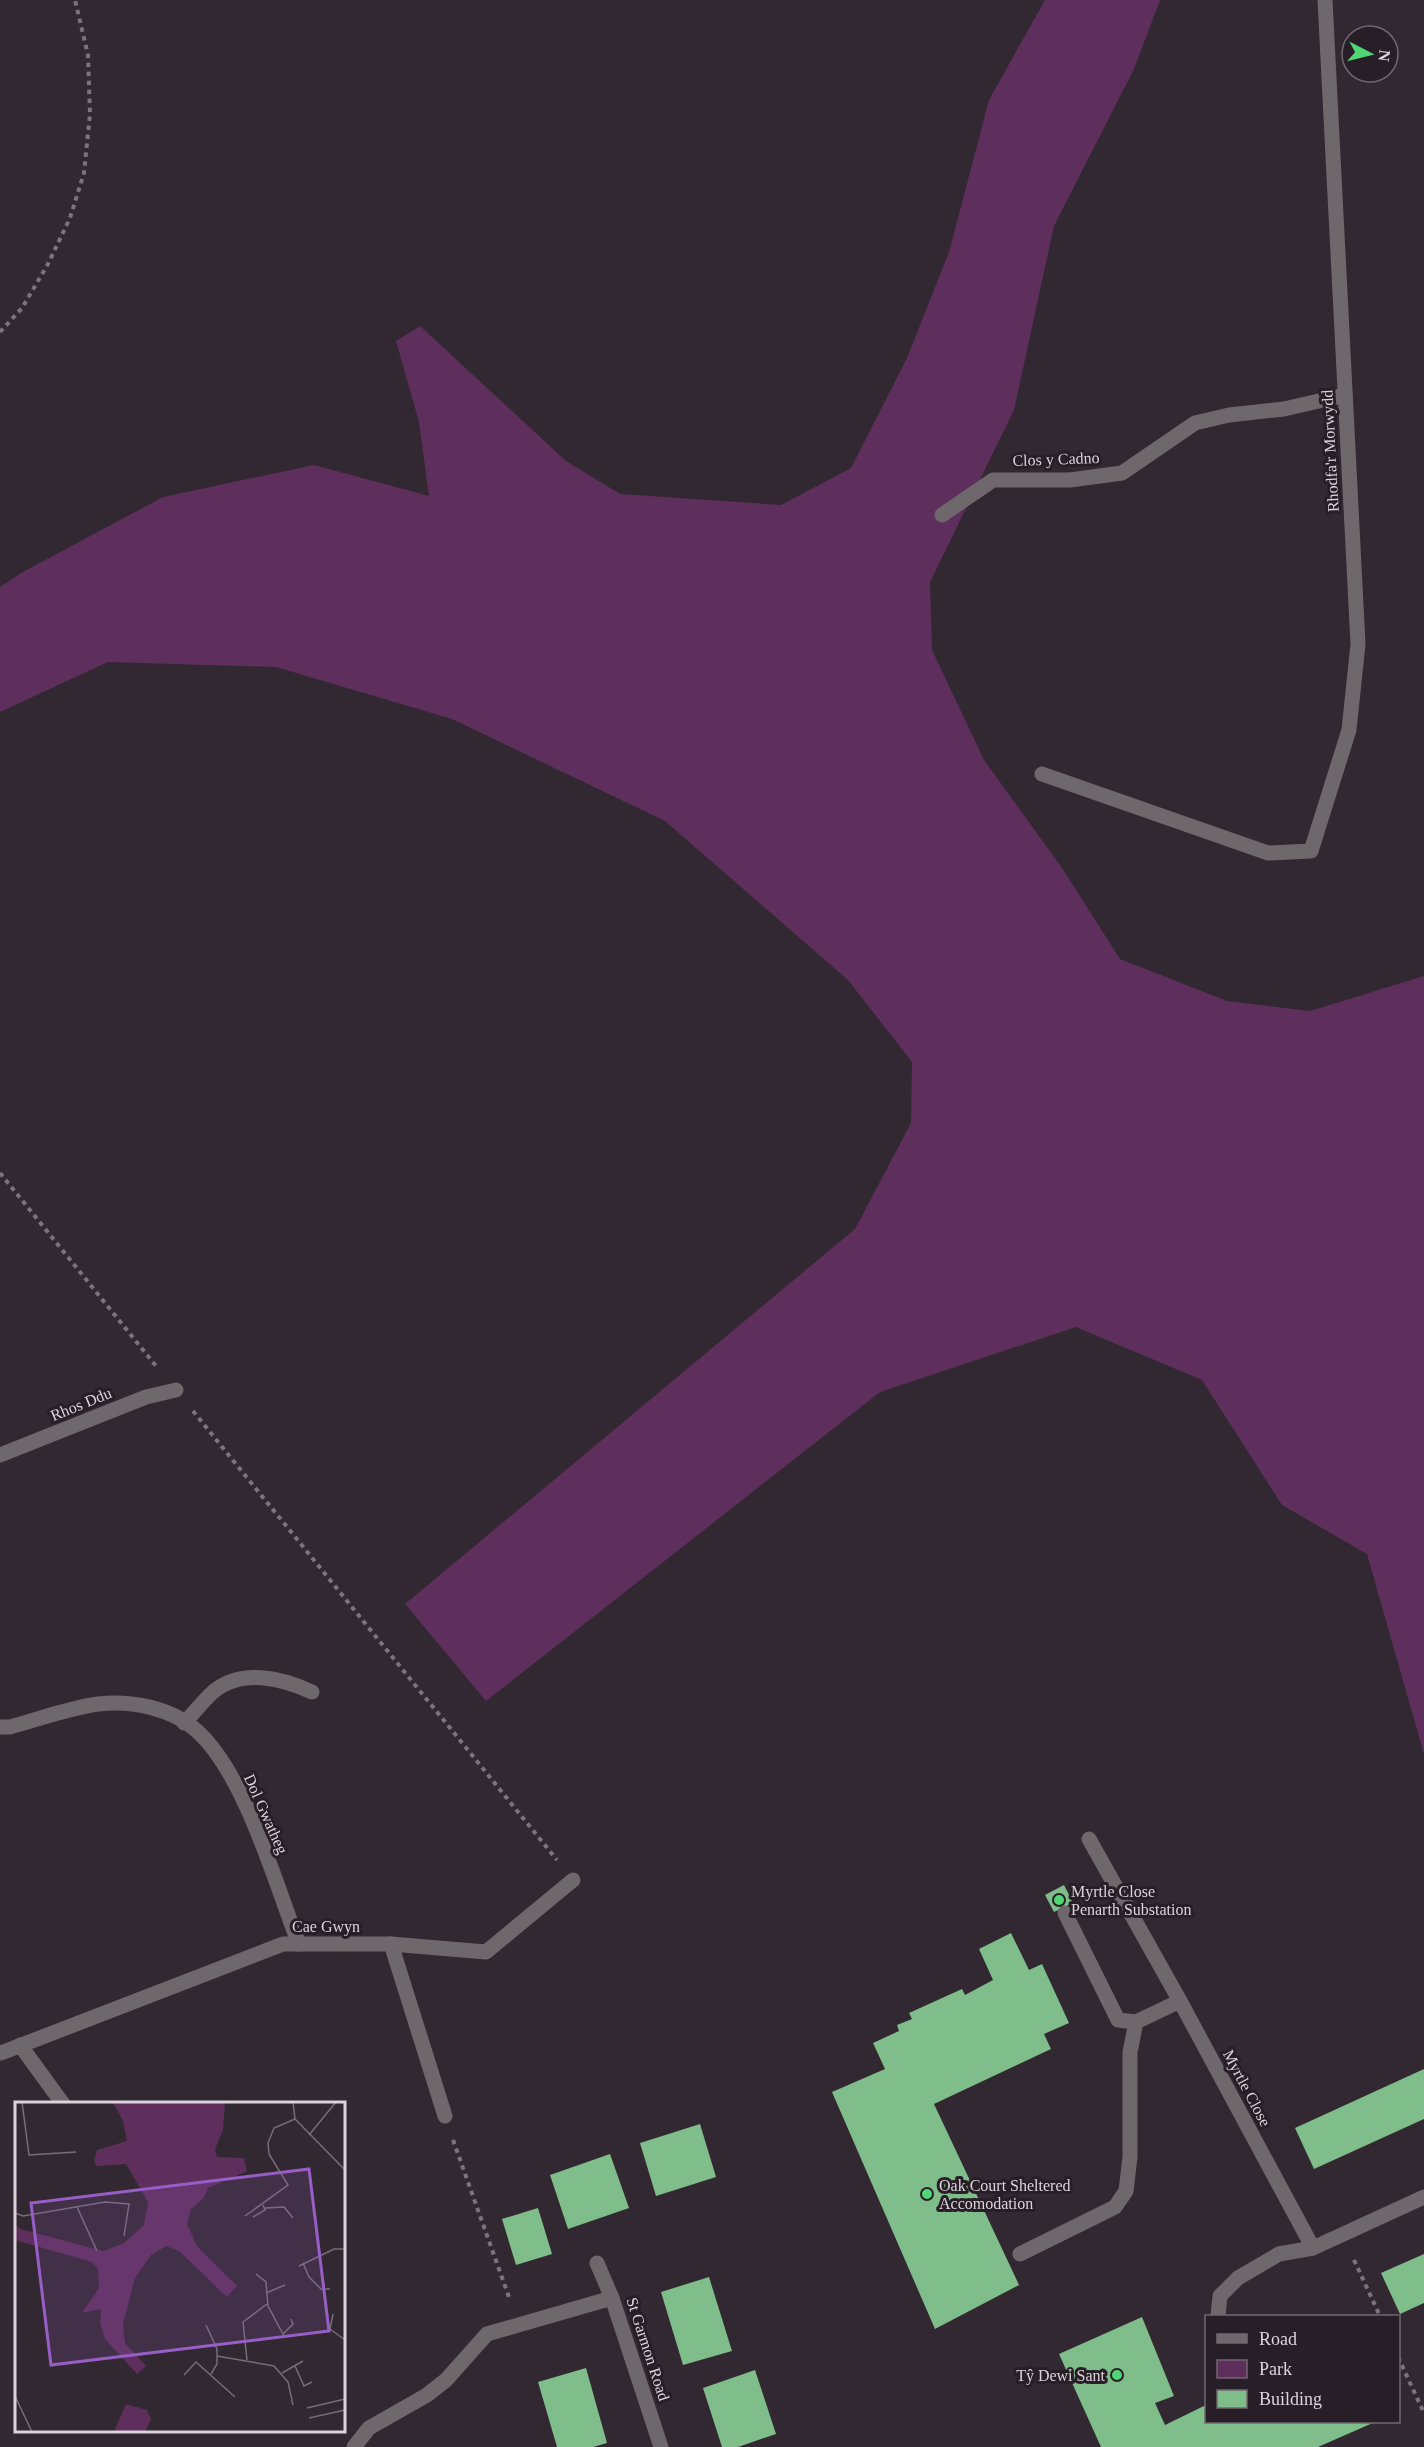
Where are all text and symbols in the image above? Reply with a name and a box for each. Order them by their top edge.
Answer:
north arrow [1340,24,1400,84]
text: N [1375,49,1394,63]
street label: Rhodfa'r Morwydd [1318,389,1343,513]
street label: Clos y Cadno [1012,449,1100,470]
street label: Rhos Ddu [48,1384,114,1424]
street label: Dol Gwatheg [240,1771,291,1857]
place label: Myrtle Close Penarth Substation [1071,1883,1191,1918]
marker: Myrtle Close Penarth Substation [1052,1893,1066,1907]
street label: Cae Gwyn [292,1918,360,1936]
street label: Myrtle Close [1219,2047,1274,2130]
inset map [15,2102,345,2432]
place label: Oak Court Sheltered Accomodation [939,2177,1071,2212]
marker: Oak Court Sheltered Accomodation [920,2187,934,2201]
street label: St Garmon Road [623,2295,673,2403]
legend [1205,2315,1400,2423]
text: Road [1259,2329,1297,2349]
text: Park [1259,2359,1292,2379]
place label: Tŷ Dewi Sant [1016,2367,1106,2385]
marker: Tŷ Dewi Sant [1110,2368,1124,2382]
text: Building [1259,2389,1322,2409]

